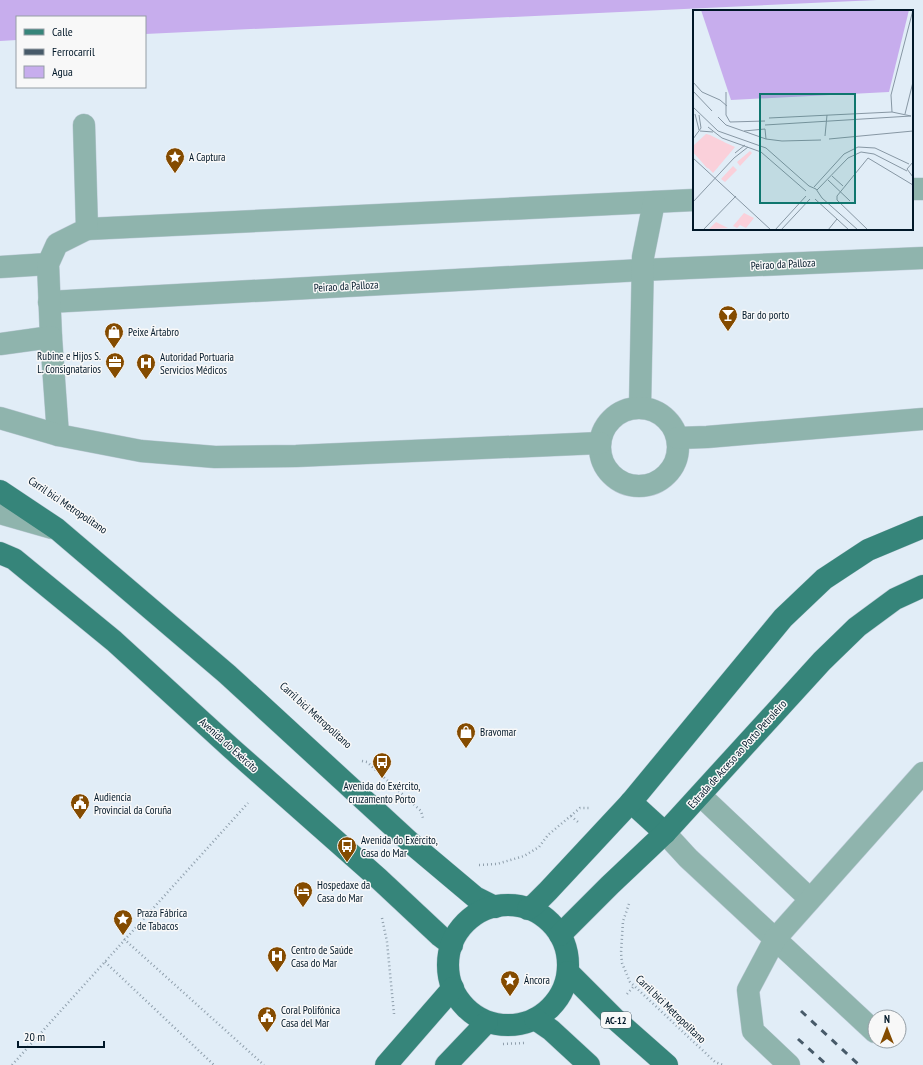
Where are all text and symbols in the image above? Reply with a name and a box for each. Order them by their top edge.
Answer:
inset map [693,10,913,230]
legend [16,16,146,88]
text: Calle [52,24,73,39]
text: Ferrocarril [52,44,95,59]
text: Agua [52,64,73,79]
place icon: A Captura [164,146,186,174]
place label: A Captura [189,150,225,164]
street label: Peirao da Palloza [750,255,816,273]
street label: Peirao da Palloza [313,277,379,295]
bar icon: Bar do porto [717,304,739,332]
place label: Bar do porto [742,308,790,322]
shop icon: Peixe Ártabro [103,321,125,349]
place label: Peixe Ártabro [128,325,179,339]
place label: Rubine e Hijos S. L. Consignatarios [37,349,101,376]
place label: Autoridad Portuaria Servicios Médicos [160,350,234,377]
office icon: Rubine e Hijos S. L. Consignatarios [104,351,126,379]
hospital icon: Autoridad Portuaria Servicios Médicos [135,352,157,380]
street label: Carril bici Metropolitano [26,473,110,537]
street label: Carril bici Metropolitano [277,679,355,751]
street label: Estrada de Acceso ao Porto Petroleiro [685,697,790,811]
street label: Avenida do Exército [197,715,262,775]
shop icon: Bravomar [455,721,477,749]
place label: Bravomar [480,725,516,739]
bus stop icon: Avenida do Exército, cruzamento Porto [371,751,393,779]
place label: Avenida do Exército, cruzamento Porto [344,779,420,806]
place label: Audiencia Provincial da Coruña [94,790,171,817]
public building icon: Audiencia Provincial da Coruña [69,792,91,820]
place label: Avenida do Exército, Casa do Mar [361,833,438,860]
bus stop icon: Avenida do Exército, Casa do Mar [336,835,358,863]
place label: Hospedaxe da Casa do Mar [317,878,370,905]
hotel icon: Hospedaxe da Casa do Mar [292,880,314,908]
place label: Praza Fábrica de Tabacos [137,906,187,933]
place icon: Praza Fábrica de Tabacos [112,908,134,936]
place label: Centro de Saúde Casa do Mar [291,943,354,970]
hospital icon: Centro de Saúde Casa do Mar [266,945,288,973]
place icon: Áncora [499,969,521,997]
street label: Carril bici Metropolitano [633,972,709,1046]
place label: Áncora [524,973,550,987]
place label: Coral Polifónica Casa del Mar [281,1003,340,1030]
public building icon: Coral Polifónica Casa del Mar [256,1005,278,1033]
north arrow [867,1009,907,1049]
road number: AC-12 [601,1012,631,1028]
text: N [884,1012,890,1026]
scale bar [18,1023,104,1049]
text: 20 m [24,1029,45,1044]

